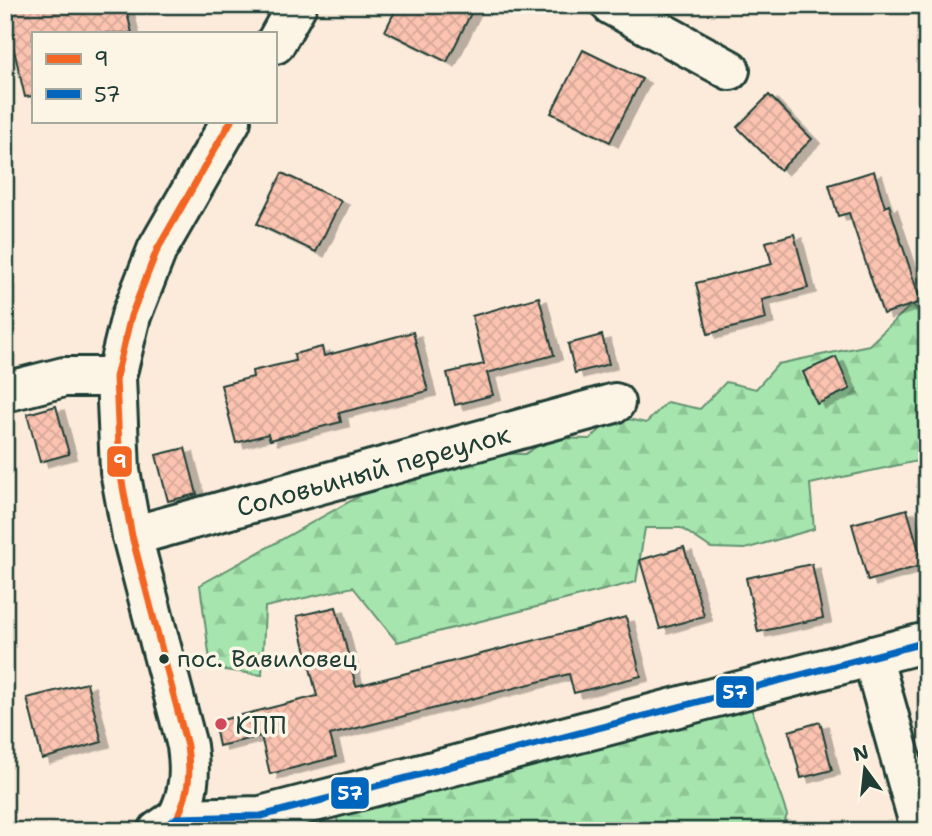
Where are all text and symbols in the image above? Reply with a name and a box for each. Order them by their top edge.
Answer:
legend [32,32,276,122]
text: 9 [94,45,109,73]
text: 57 [94,81,121,109]
street label: Соловьиный переулок [232,415,514,524]
line badge: 9 [106,445,133,478]
text: 9 [113,449,127,474]
place label: пос. Вавиловец [177,643,357,675]
marker: пос. Вавиловец [157,652,171,666]
line badge: 57 [715,675,755,709]
text: 57 [723,680,747,705]
place label: КПП [235,707,287,742]
marker: КПП [213,716,229,732]
north arrow [830,734,900,804]
text: N [850,739,871,767]
line badge: 57 [330,776,370,810]
text: 57 [338,781,362,806]

